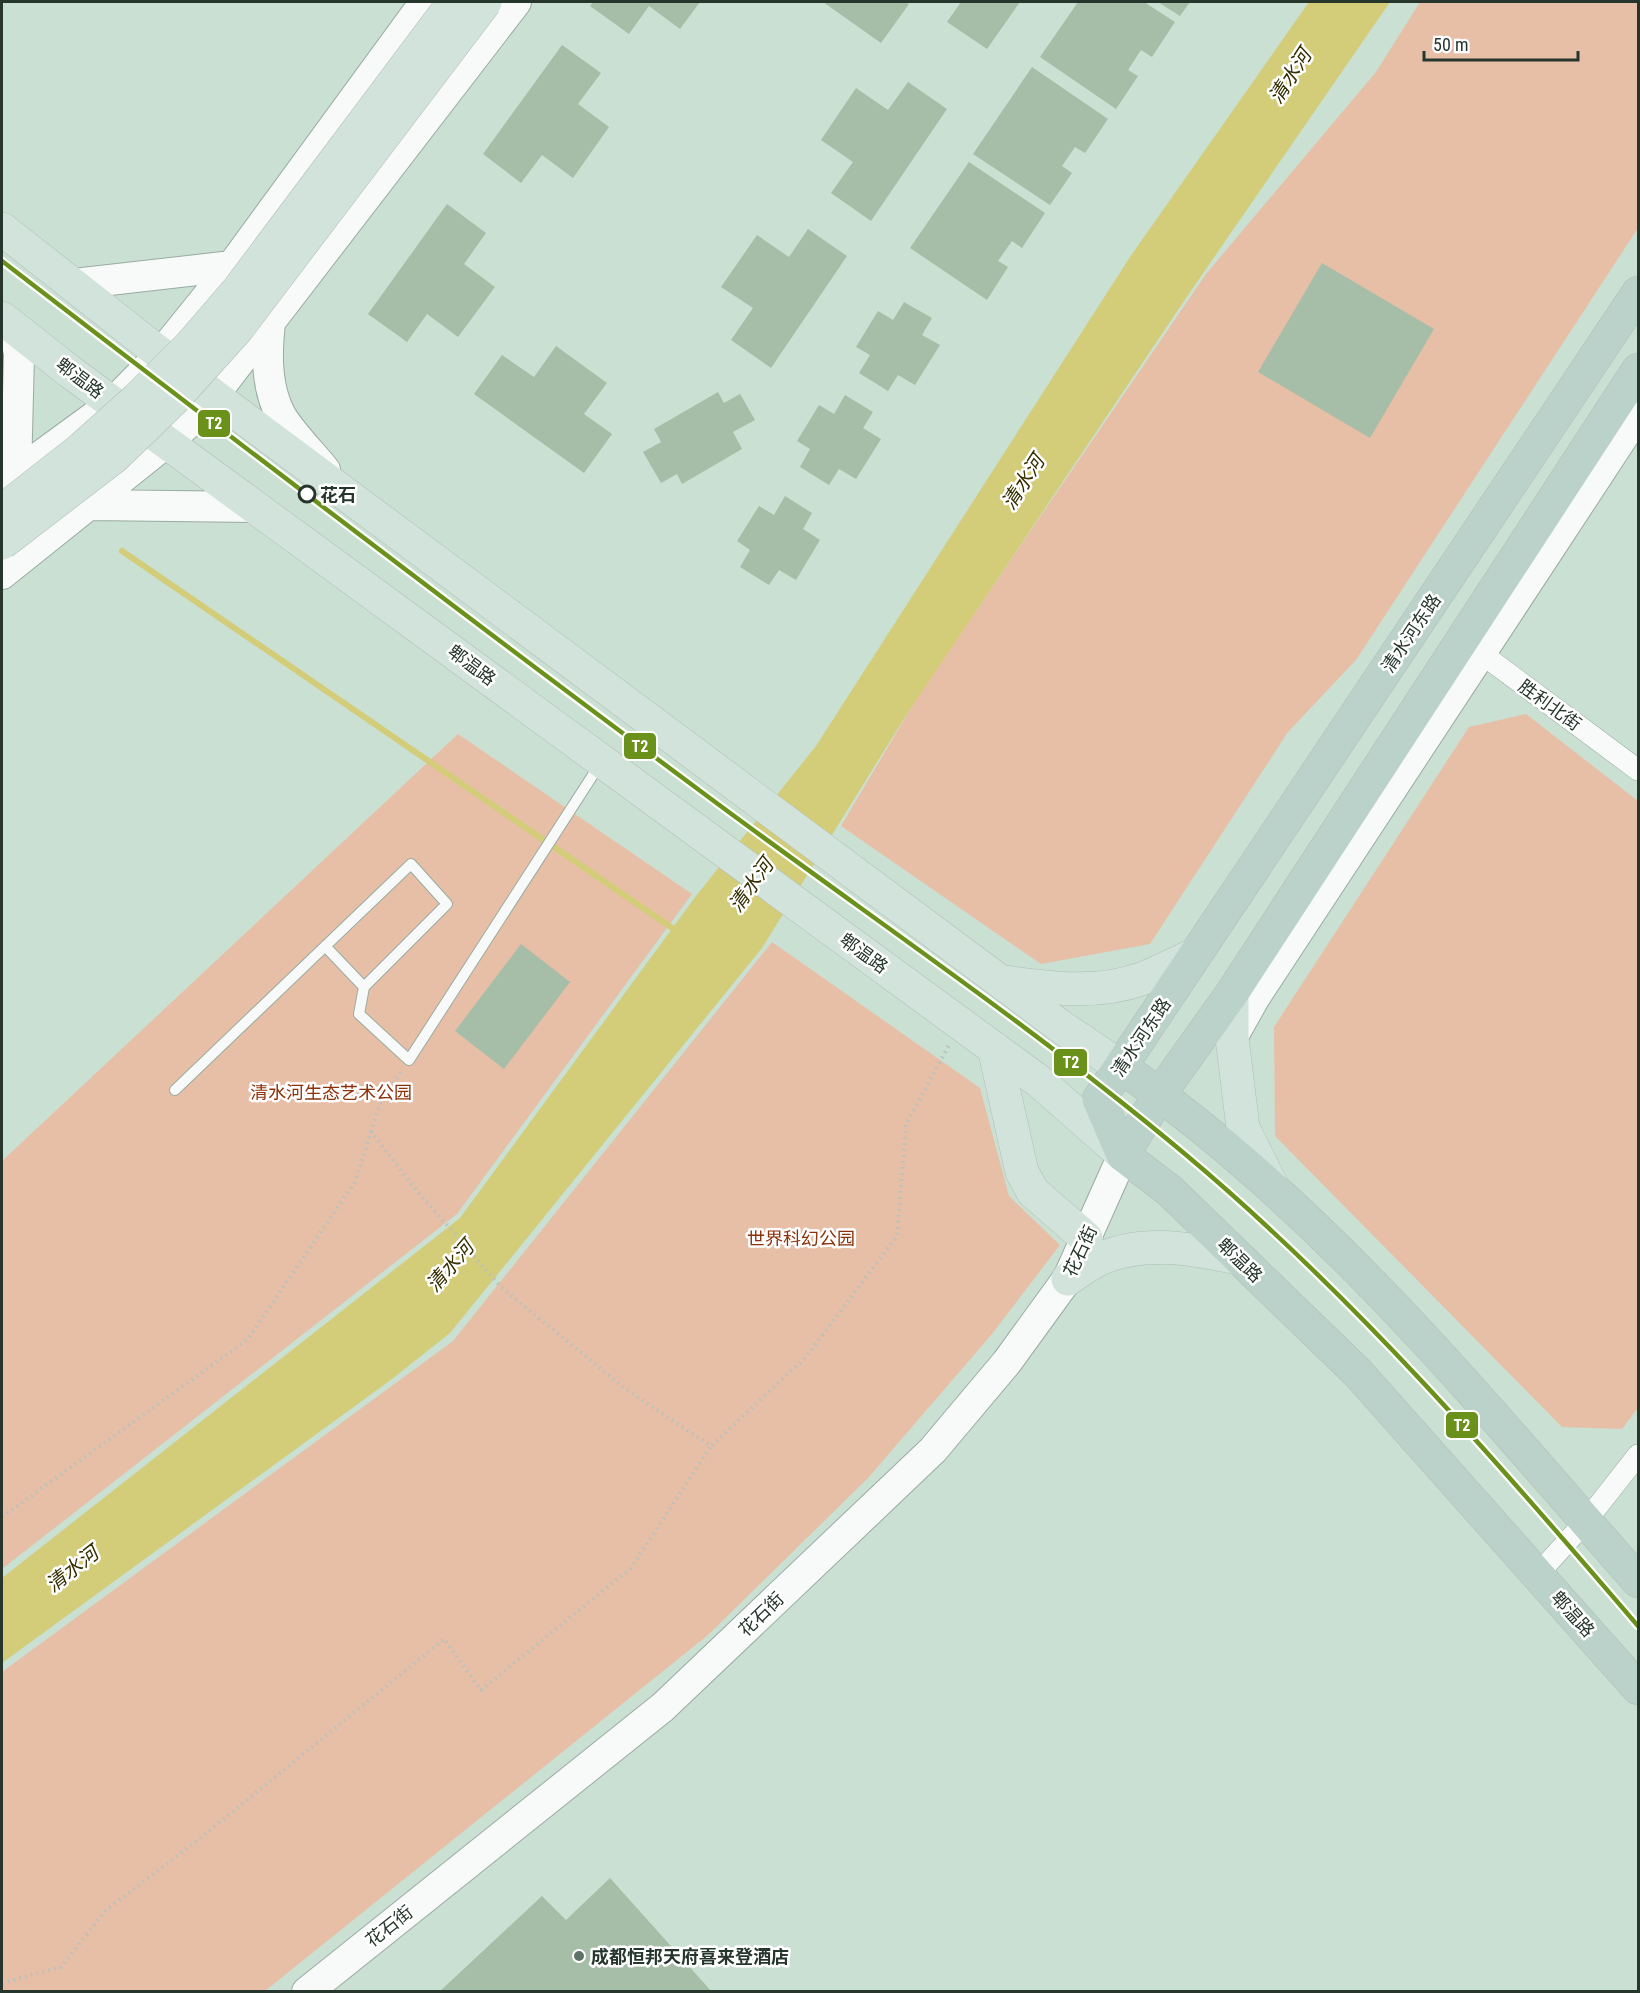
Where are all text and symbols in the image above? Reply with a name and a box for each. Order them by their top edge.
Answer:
scale bar [1424,24,1578,62]
text: 50 m [1433,34,1468,55]
water label: 清水河 [1264,41,1319,108]
street label: 郫温路 [52,353,108,403]
line badge: T2 [197,409,231,438]
text: T2 [206,414,222,433]
water label: 清水河 [997,447,1052,514]
place label: 花石 [320,484,356,505]
marker: 花石 [298,485,316,503]
street label: 清水河东路 [1377,590,1445,676]
street label: 郫温路 [444,640,500,690]
street label: 胜利北街 [1515,675,1585,735]
line badge: T2 [623,732,657,760]
text: T2 [632,737,648,756]
water label: 清水河 [724,850,781,916]
street label: 郫温路 [836,929,892,977]
street label: 清水河东路 [1107,994,1175,1080]
line badge: T2 [1053,1048,1088,1077]
text: T2 [1063,1053,1079,1072]
park label: 清水河生态艺术公园 [250,1082,412,1103]
street label: 花石街 [1059,1222,1101,1280]
park label: 世界科幻公园 [747,1228,855,1249]
water label: 清水河 [421,1232,481,1297]
street label: 郫温路 [1213,1234,1267,1286]
line badge: T2 [1445,1411,1479,1439]
text: T2 [1454,1416,1470,1435]
water label: 清水河 [41,1539,106,1597]
street label: 郫温路 [1547,1587,1599,1641]
street label: 花石街 [734,1588,788,1640]
street label: 花石街 [361,1901,417,1951]
place label: 成都恒邦天府喜来登酒店 [591,1946,789,1967]
marker: 成都恒邦天府喜来登酒店 [572,1949,586,1963]

